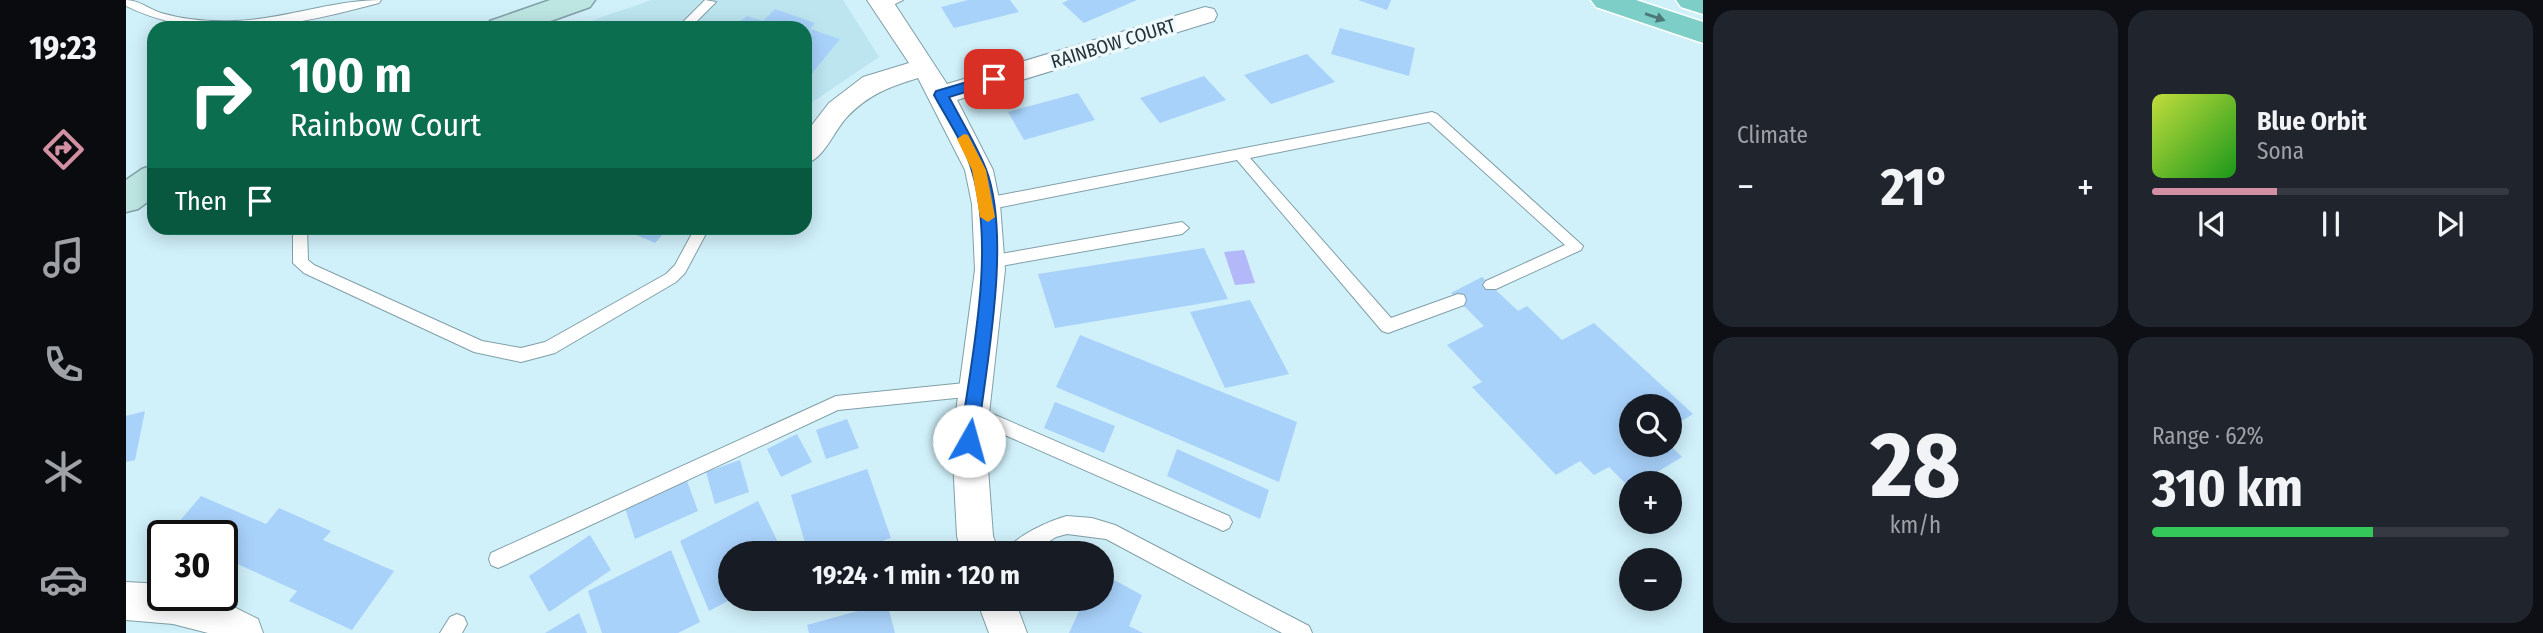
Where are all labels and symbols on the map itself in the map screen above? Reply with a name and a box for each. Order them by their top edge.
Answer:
one-way arrow [1645,12,1666,23]
street label: RAINBOW COURT [1048,14,1178,73]
pin [964,49,1024,109]
position arrow [932,404,1006,478]
speed limit sign: 30 [147,520,238,611]

